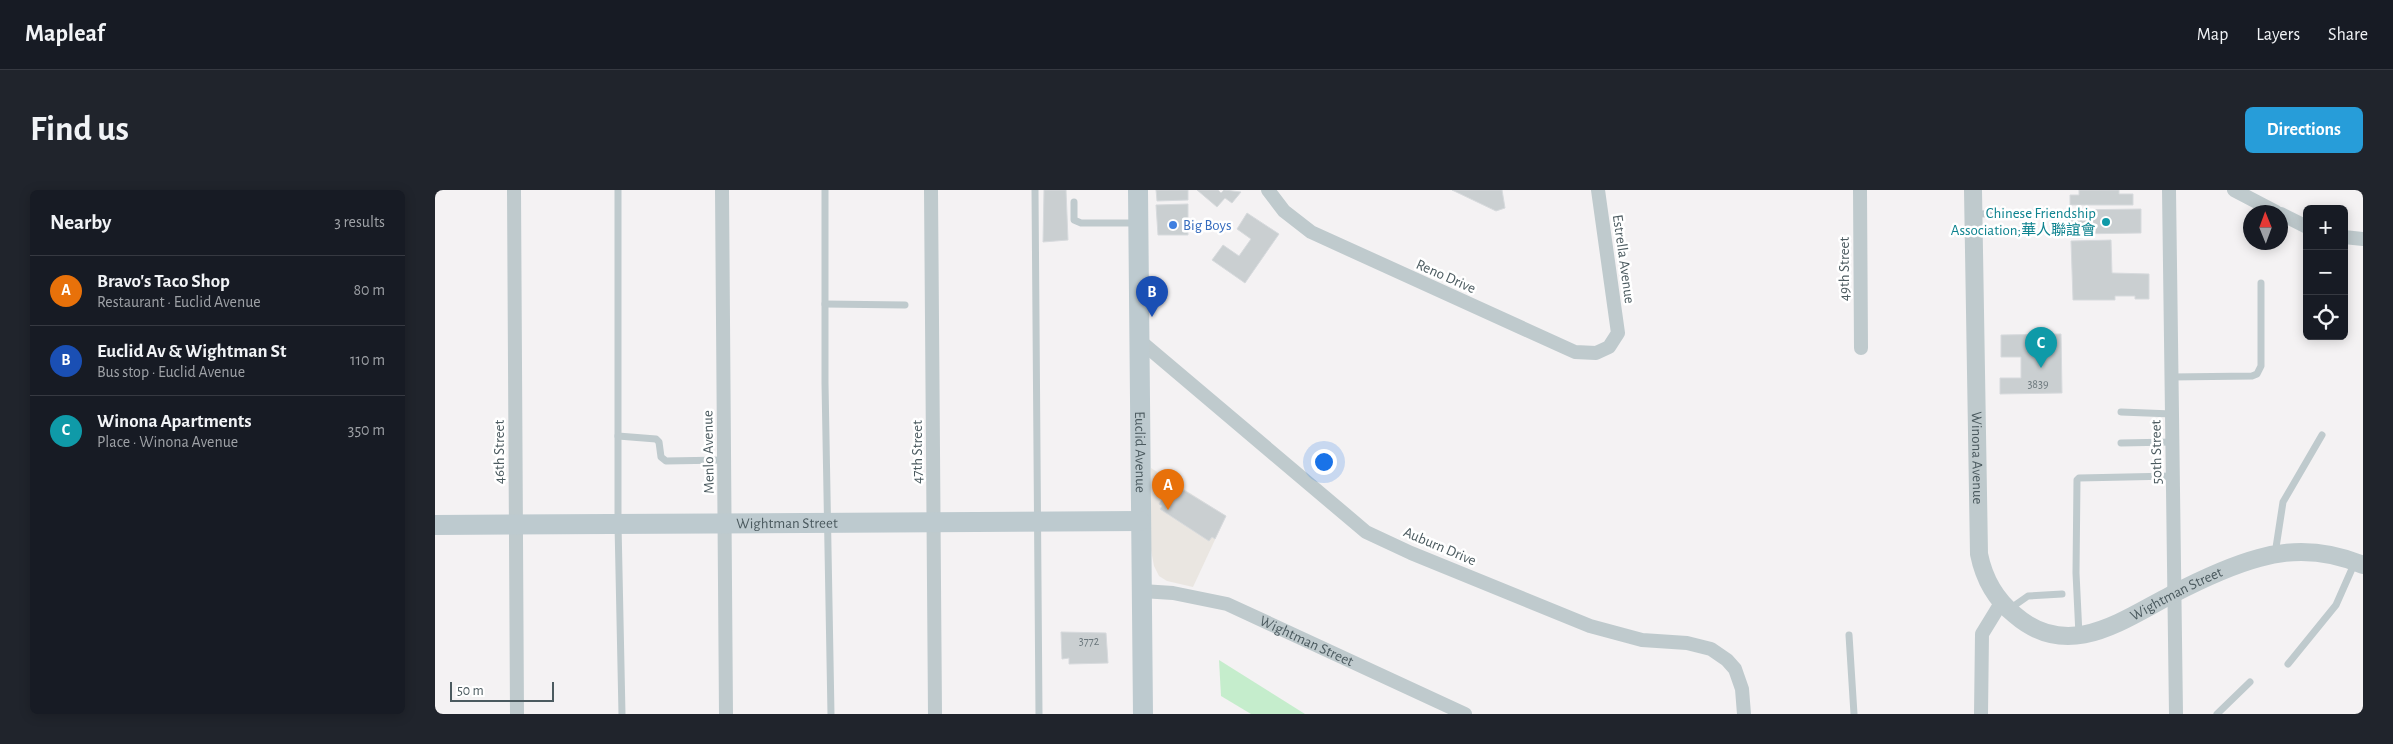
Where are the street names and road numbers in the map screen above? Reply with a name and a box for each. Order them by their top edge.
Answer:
street label: Estrella Avenue [1610,214,1637,305]
street label: 49th Street [1837,236,1852,301]
street label: Reno Drive [1414,257,1478,296]
street label: Menlo Avenue [700,410,717,494]
street label: Euclid Avenue [1132,411,1148,493]
street label: Winona Avenue [1969,411,1985,505]
street label: 46th Street [492,419,507,484]
street label: 50th Street [2148,419,2165,484]
street label: 47th Street [910,420,925,484]
street label: Wightman Street [736,516,838,531]
street label: Auburn Drive [1401,524,1478,569]
street label: Wightman Street [2128,564,2225,624]
street label: Wightman Street [1257,613,1356,669]

